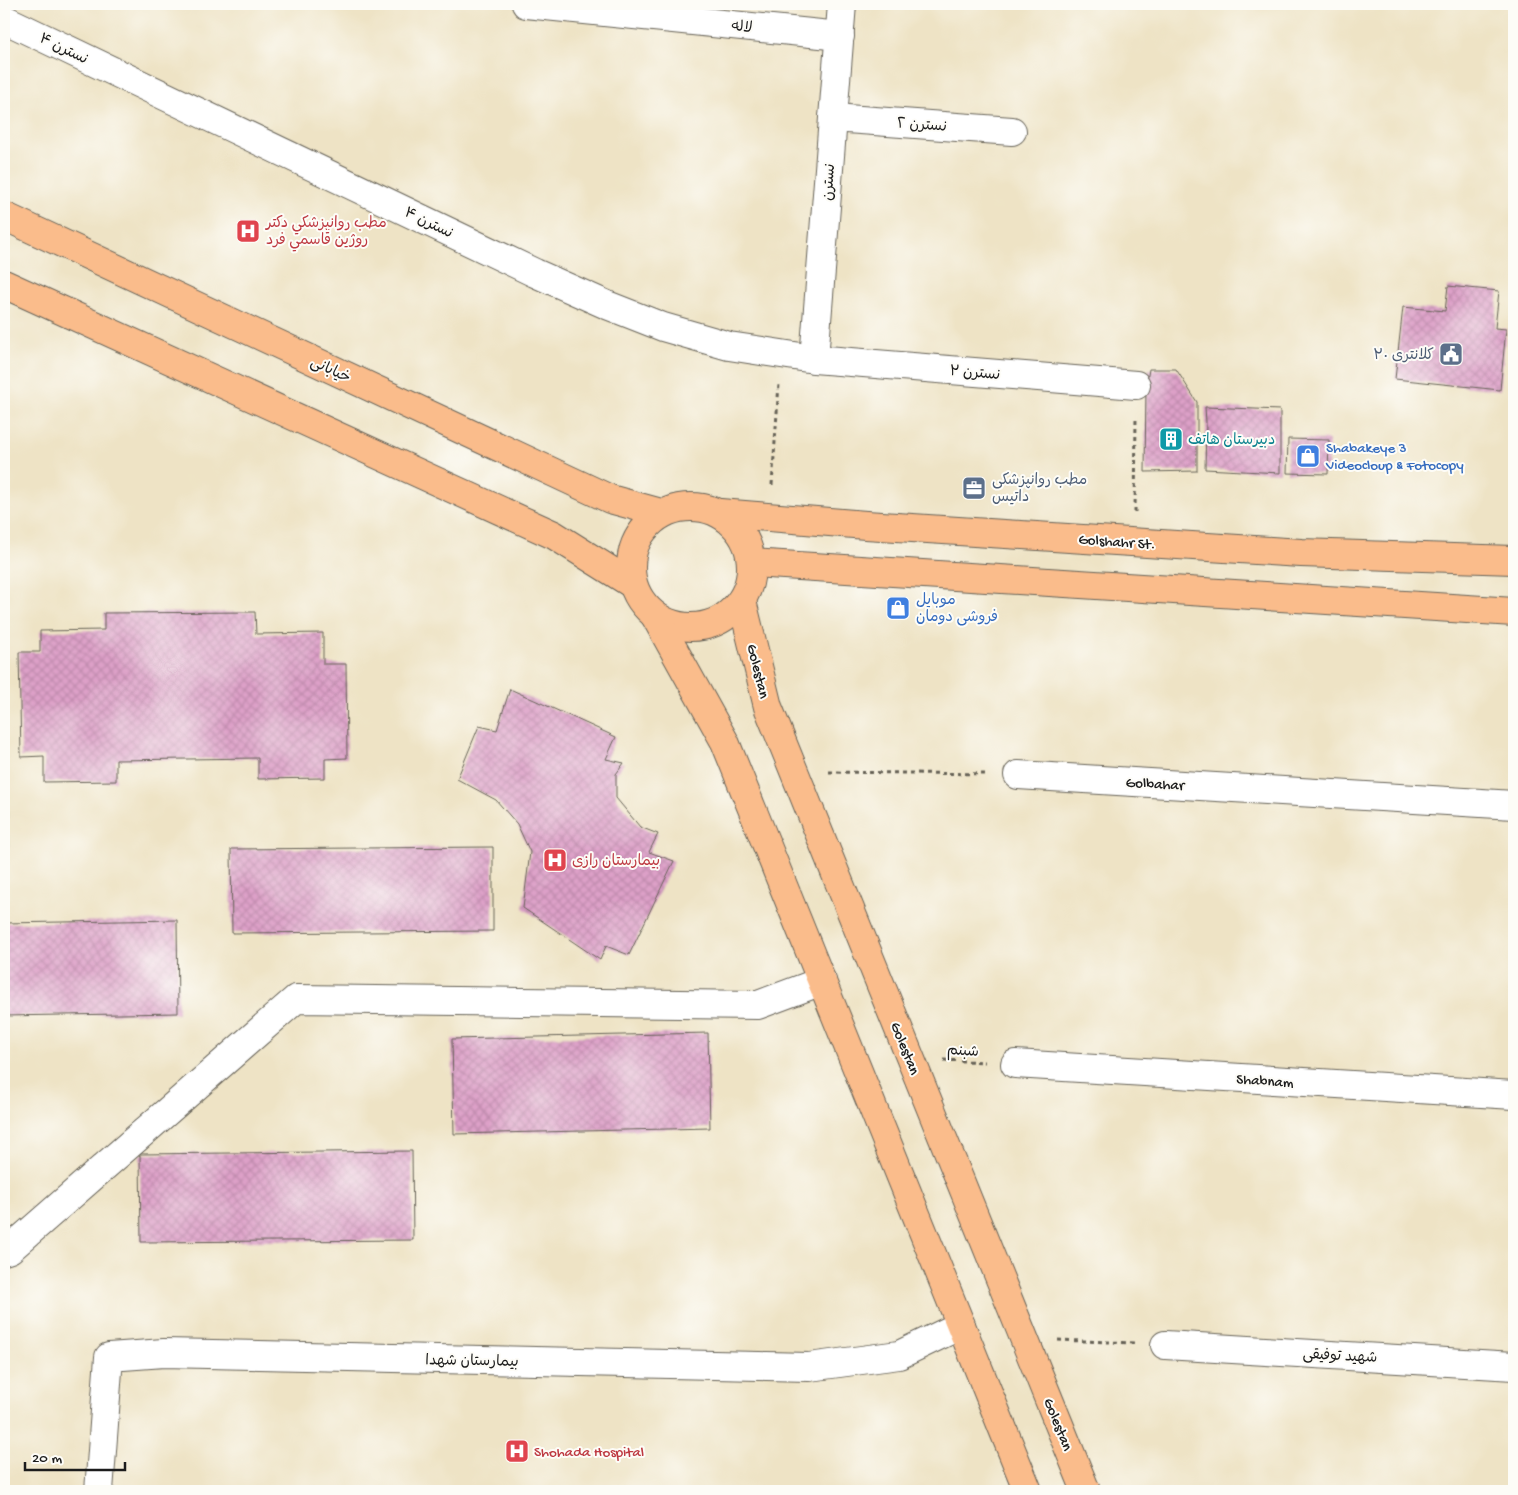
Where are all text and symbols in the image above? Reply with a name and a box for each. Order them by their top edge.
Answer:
street label: لاله [730,18,753,38]
street label: نسترن ۴ [36,30,90,69]
street label: نسترن ٢ [896,115,947,137]
street label: نسترن [820,163,840,201]
street label: نسترن ۴ [401,204,455,243]
place label: مطب روانپزشكي دكتر روژين قاسمي فرد [265,215,387,252]
hospital icon: مطب روانپزشكي دكتر روژين قاسمي فرد [235,218,261,244]
public building icon: کلانتری ۲۰ [1438,341,1464,367]
place label: کلانتری ۲۰ [1373,347,1434,365]
street label: خیابانی [307,354,353,388]
street label: نسترن ٣ [949,363,1001,385]
building icon: دبیرستان هاتف [1158,426,1184,452]
place label: دبیرستان هاتف [1188,432,1275,450]
place label: Shabakeye 3 Videocloup & Fotocopy [1325,440,1464,475]
shop icon: Shabakeye 3 Videocloup & Fotocopy [1295,443,1321,469]
place label: مطب روانپزشکی داتیس [992,472,1087,507]
office icon: مطب روانپزشکی داتیس [961,475,987,501]
street label: Golshahr St. [1078,531,1156,555]
place label: موبایل فروشی دومان [916,592,998,627]
shop icon: موبایل فروشی دومان [885,595,911,621]
street label: Golestan [742,642,772,701]
street label: Golbahar [1125,774,1186,796]
hospital icon: بیمارستان رازی [542,847,568,873]
place label: بیمارستان رازی [572,853,660,871]
street label: Golestan [885,1020,923,1078]
street label: شبنم [946,1042,979,1063]
street label: Shabnam [1236,1071,1294,1093]
street label: شهید توفیقی [1302,1346,1378,1368]
street label: بیمارستان شهدا [425,1352,519,1372]
street label: Golestan [1038,1396,1076,1454]
hospital icon: Shohada Hospital [504,1438,530,1464]
scale bar [25,1440,125,1472]
place label: Shohada Hospital [534,1444,644,1462]
text: 20 m [32,1450,62,1468]

